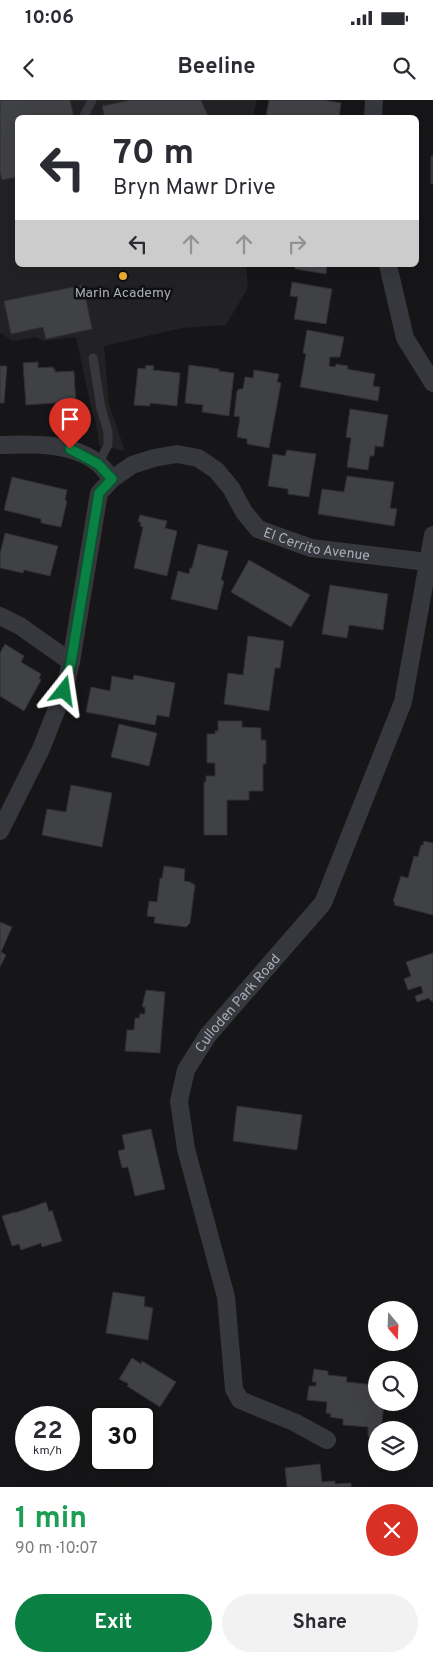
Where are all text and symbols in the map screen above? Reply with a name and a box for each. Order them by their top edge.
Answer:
text: 10:06 [25,6,74,30]
icon: back [15,54,43,82]
text: Beeline [177,54,256,81]
icon: search [390,54,418,82]
text: 70 m [113,132,194,176]
icon: left [30,135,95,200]
text: Bryn Mawr Drive [113,175,276,202]
icon: left [124,230,152,258]
icon: ahead [177,230,205,258]
icon: ahead [230,230,258,258]
icon: right [283,230,311,258]
marker: Marin Academy [117,270,129,282]
place label: Marin Academy [75,285,171,302]
pin [49,398,91,449]
icon: arrive [56,405,84,433]
street label: El Cerrito Avenue [261,525,371,565]
position arrow [37,664,89,716]
street label: Culloden Park Road [192,951,285,1056]
north arrow [368,1301,418,1351]
map controls [368,1301,418,1471]
button: search [368,1361,418,1411]
speed limit sign: 30 [90,1406,155,1471]
text: 22 [32,1416,63,1448]
button: layers [368,1421,418,1471]
text: km/h [33,1443,62,1459]
text: 1 min [15,1501,87,1538]
button: close [366,1504,418,1556]
text: 90 m · 10:07 [15,1539,98,1559]
button: Exit [15,1594,212,1652]
button: Share [222,1594,418,1652]

